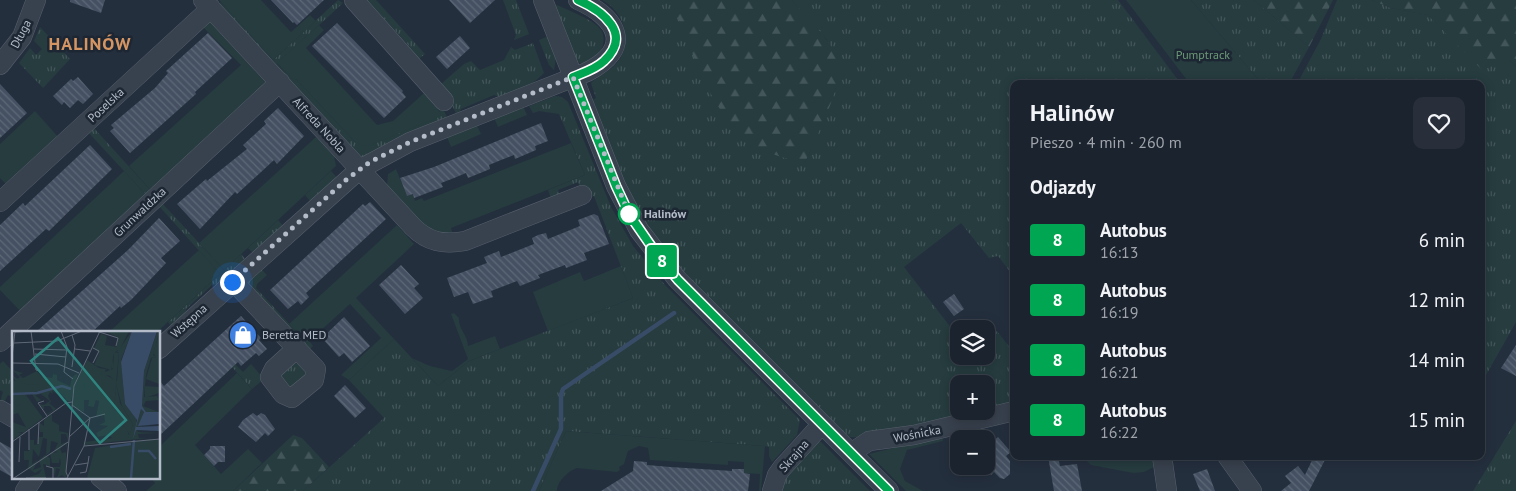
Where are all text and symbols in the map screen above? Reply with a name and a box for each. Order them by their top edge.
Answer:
street label: Długa [7,17,34,51]
district label: HALINÓW [49,32,131,55]
park label: Pumptrack [1176,47,1230,62]
street label: Poselska [84,84,127,125]
street label: Alfreda Nobla [290,94,349,156]
text: Halinów [1030,97,1114,128]
button: heart [1413,97,1465,149]
text: Pieszo · 4 min · 260 m [1030,132,1182,152]
text: Odjazdy [1030,175,1096,199]
street label: Grunwaldzka [110,184,169,240]
marker: Halinów [618,203,640,225]
place label: Halinów [644,206,686,221]
text: Autobus [1100,218,1167,242]
text: 8 [1052,228,1063,251]
text: 6 min [1419,228,1465,252]
text: 16:13 [1100,242,1138,262]
line badge: 8 [646,245,678,277]
text: 8 [657,249,667,272]
your location [220,270,245,295]
text: Autobus [1100,278,1167,302]
text: 8 [1052,288,1063,311]
text: 12 min [1408,288,1465,312]
street label: Wstępna [167,300,210,341]
text: 16:19 [1100,302,1138,322]
shop icon: Beretta MED [228,320,258,350]
map controls [950,320,995,475]
button: layers [950,320,995,365]
place label: Beretta MED [262,327,326,342]
inset map [12,331,160,478]
text: Autobus [1100,338,1167,362]
text: 8 [1052,348,1063,371]
text: 14 min [1408,348,1465,372]
text: 16:21 [1100,362,1138,382]
button: + [950,375,995,420]
text: Autobus [1100,398,1167,422]
text: 8 [1052,408,1063,431]
text: 15 min [1408,408,1465,432]
street label: Wośnicka [892,422,942,445]
text: 16:22 [1100,422,1138,442]
button: − [950,430,995,475]
street label: Skrajna [776,436,812,475]

